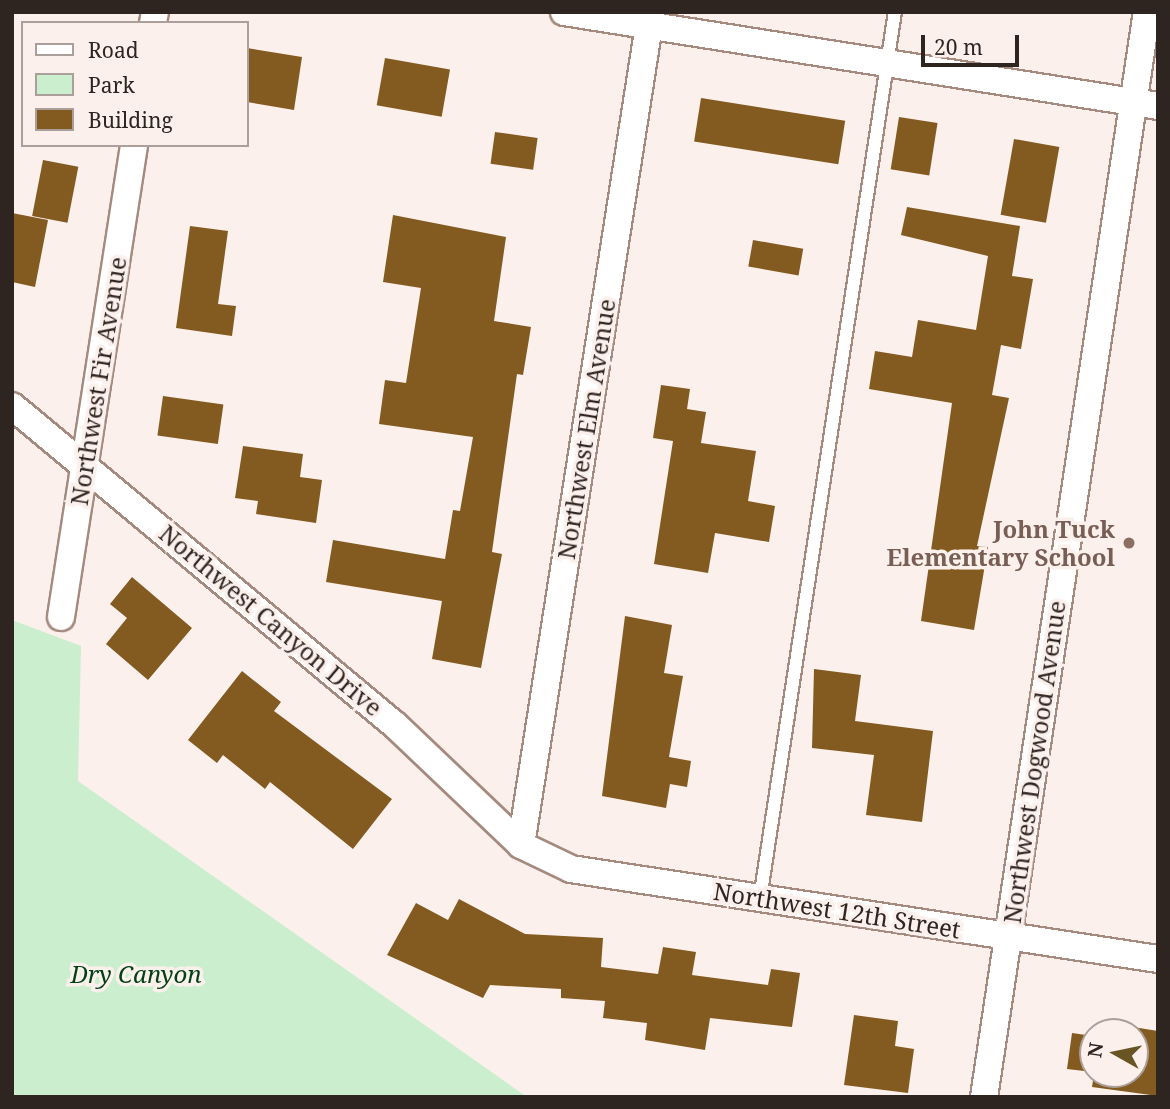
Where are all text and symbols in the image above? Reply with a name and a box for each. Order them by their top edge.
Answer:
legend [21,21,248,147]
scale bar [925,21,1023,65]
text: 20 m [934,33,983,61]
text: Road [88,36,139,64]
text: Park [88,71,135,99]
text: Building [88,106,173,134]
street label: Northwest Fir Avenue [64,255,132,507]
street label: Northwest Elm Avenue [551,297,621,561]
place label: John Tuck Elementary School [886,515,1115,571]
street label: Northwest Canyon Drive [154,518,388,722]
marker: John Tuck Elementary School [1121,535,1137,551]
street label: Northwest Dogwood Avenue [997,599,1071,925]
street label: Northwest 12th Street [711,876,963,944]
park label: Dry Canyon [70,960,202,988]
north arrow [1079,1018,1149,1088]
text: N [1081,1041,1109,1059]

